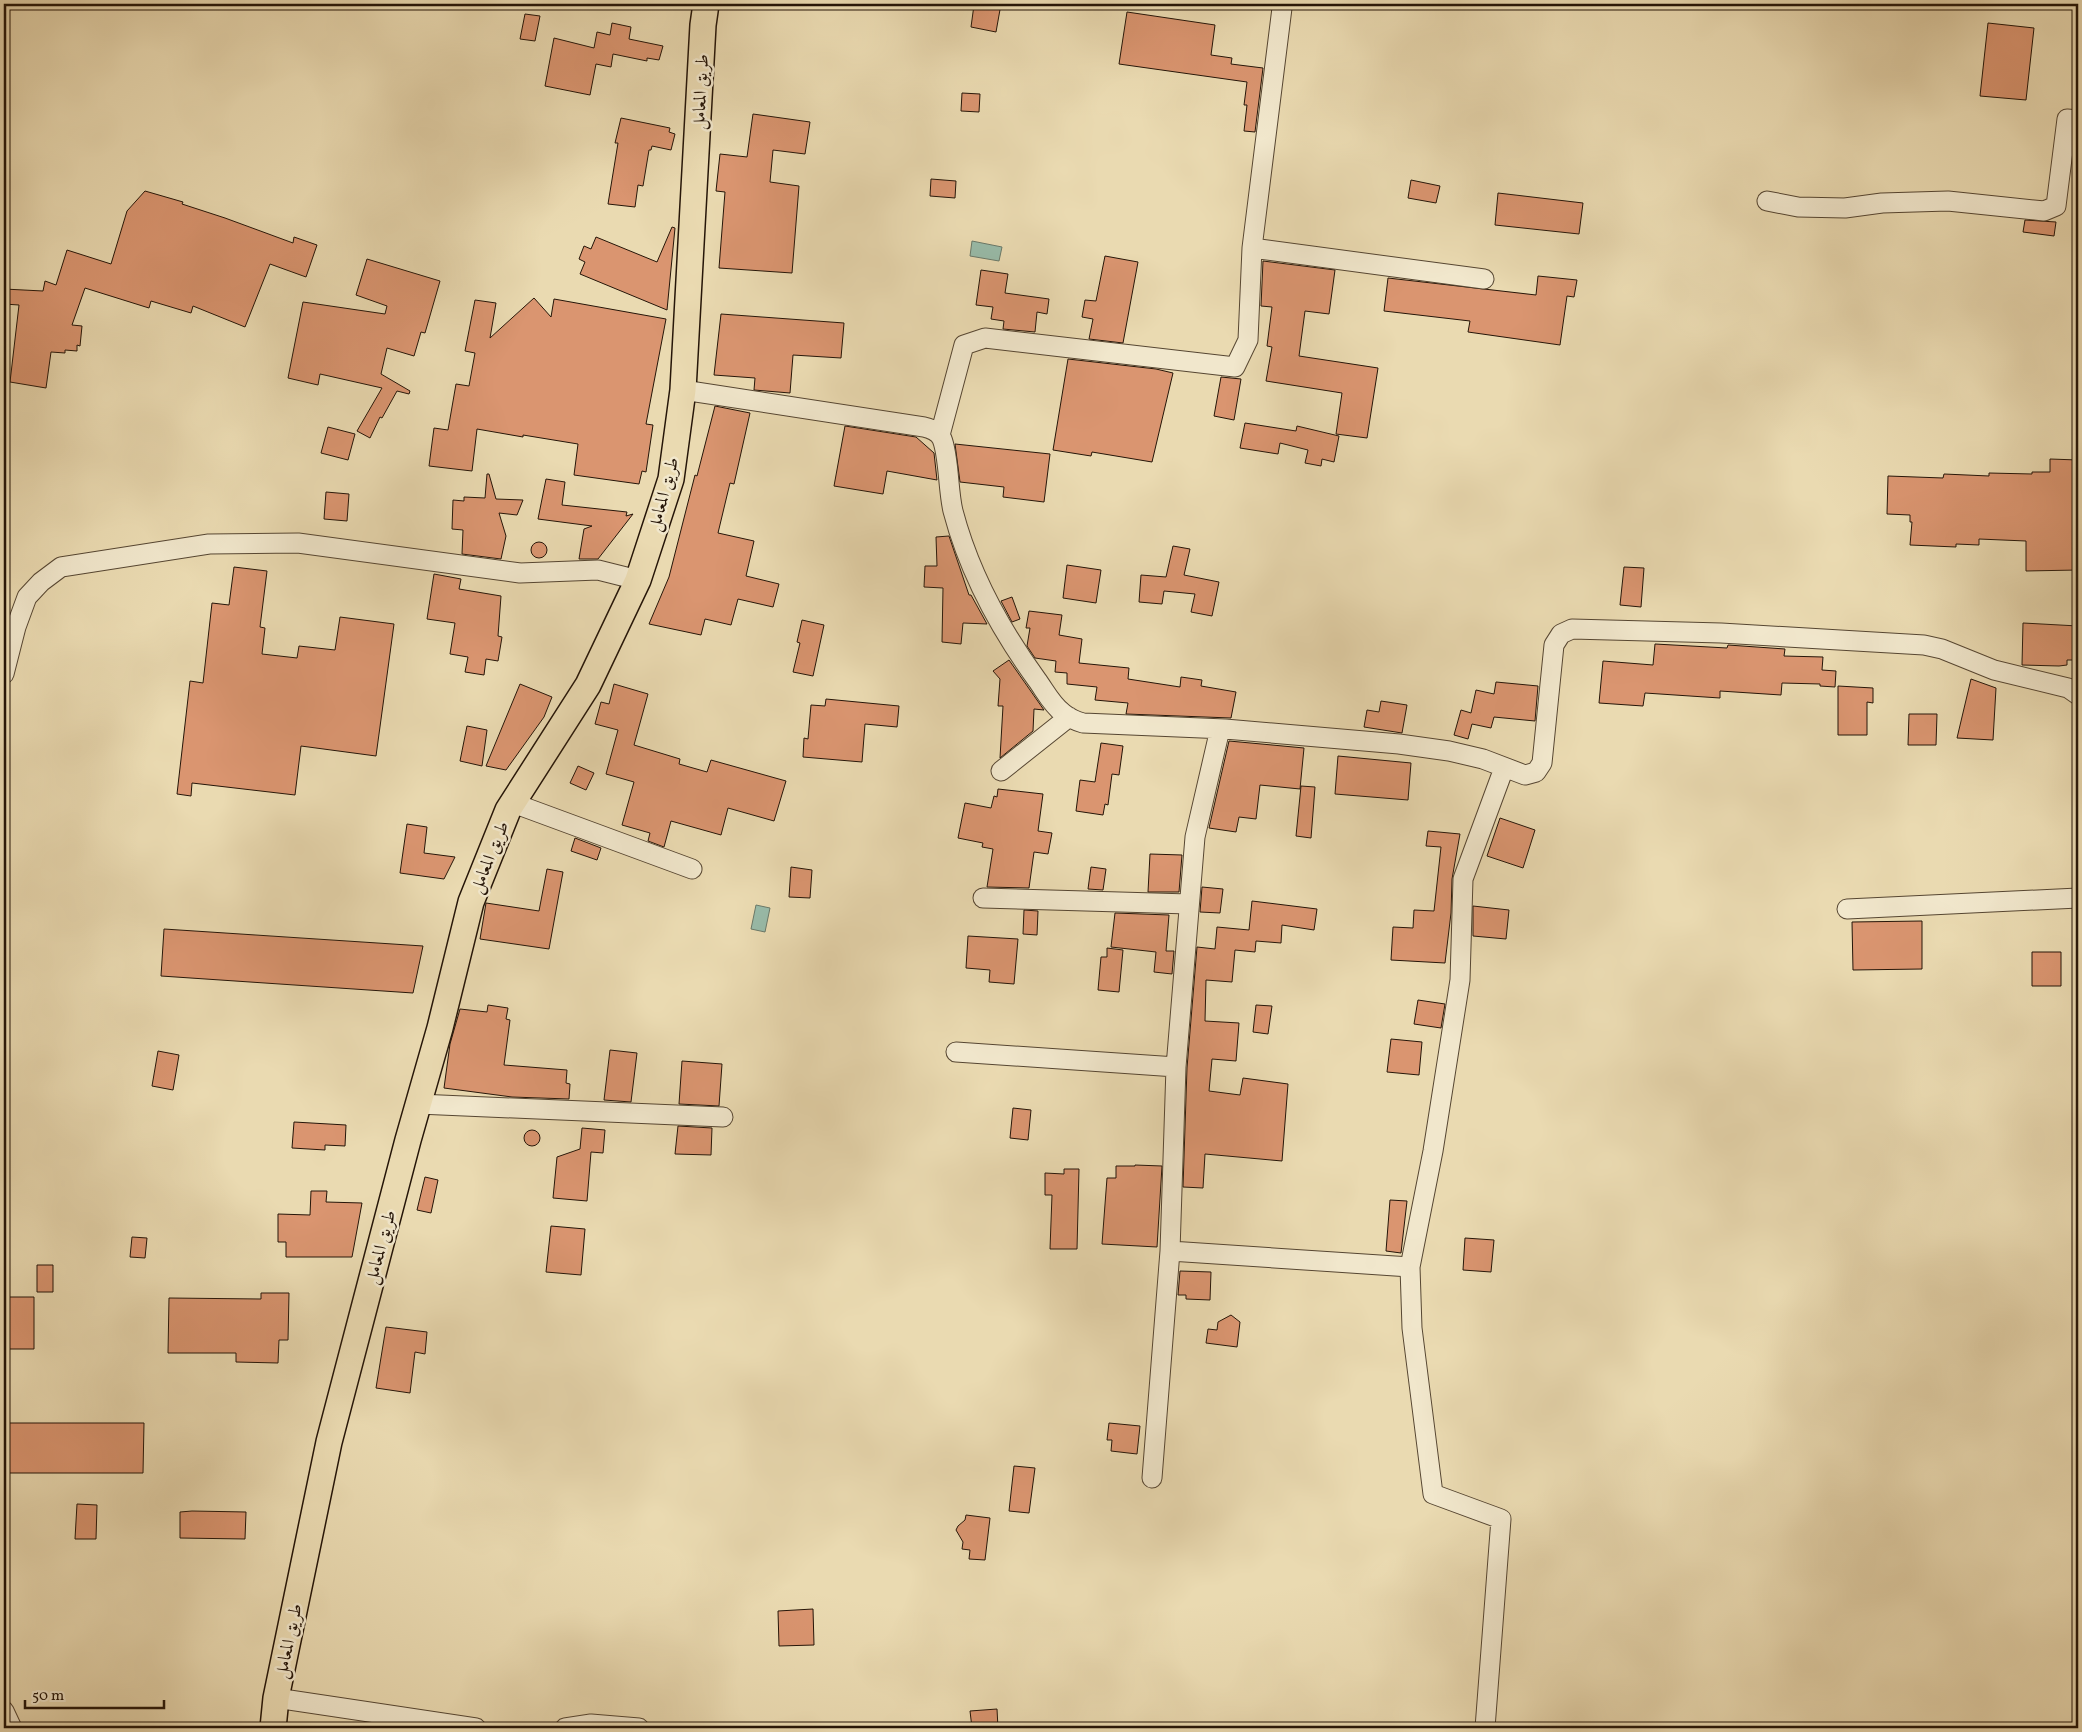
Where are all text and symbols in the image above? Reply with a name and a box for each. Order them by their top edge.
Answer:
street label: طريق المعامل [687,53,716,131]
street label: طريق المعامل [643,454,686,534]
street label: طريق المعامل [465,818,516,898]
street label: طريق المعامل [360,1207,403,1287]
street label: طريق المعامل [269,1601,310,1681]
scale bar [25,1677,164,1709]
text: 50 m [32,1686,64,1707]

